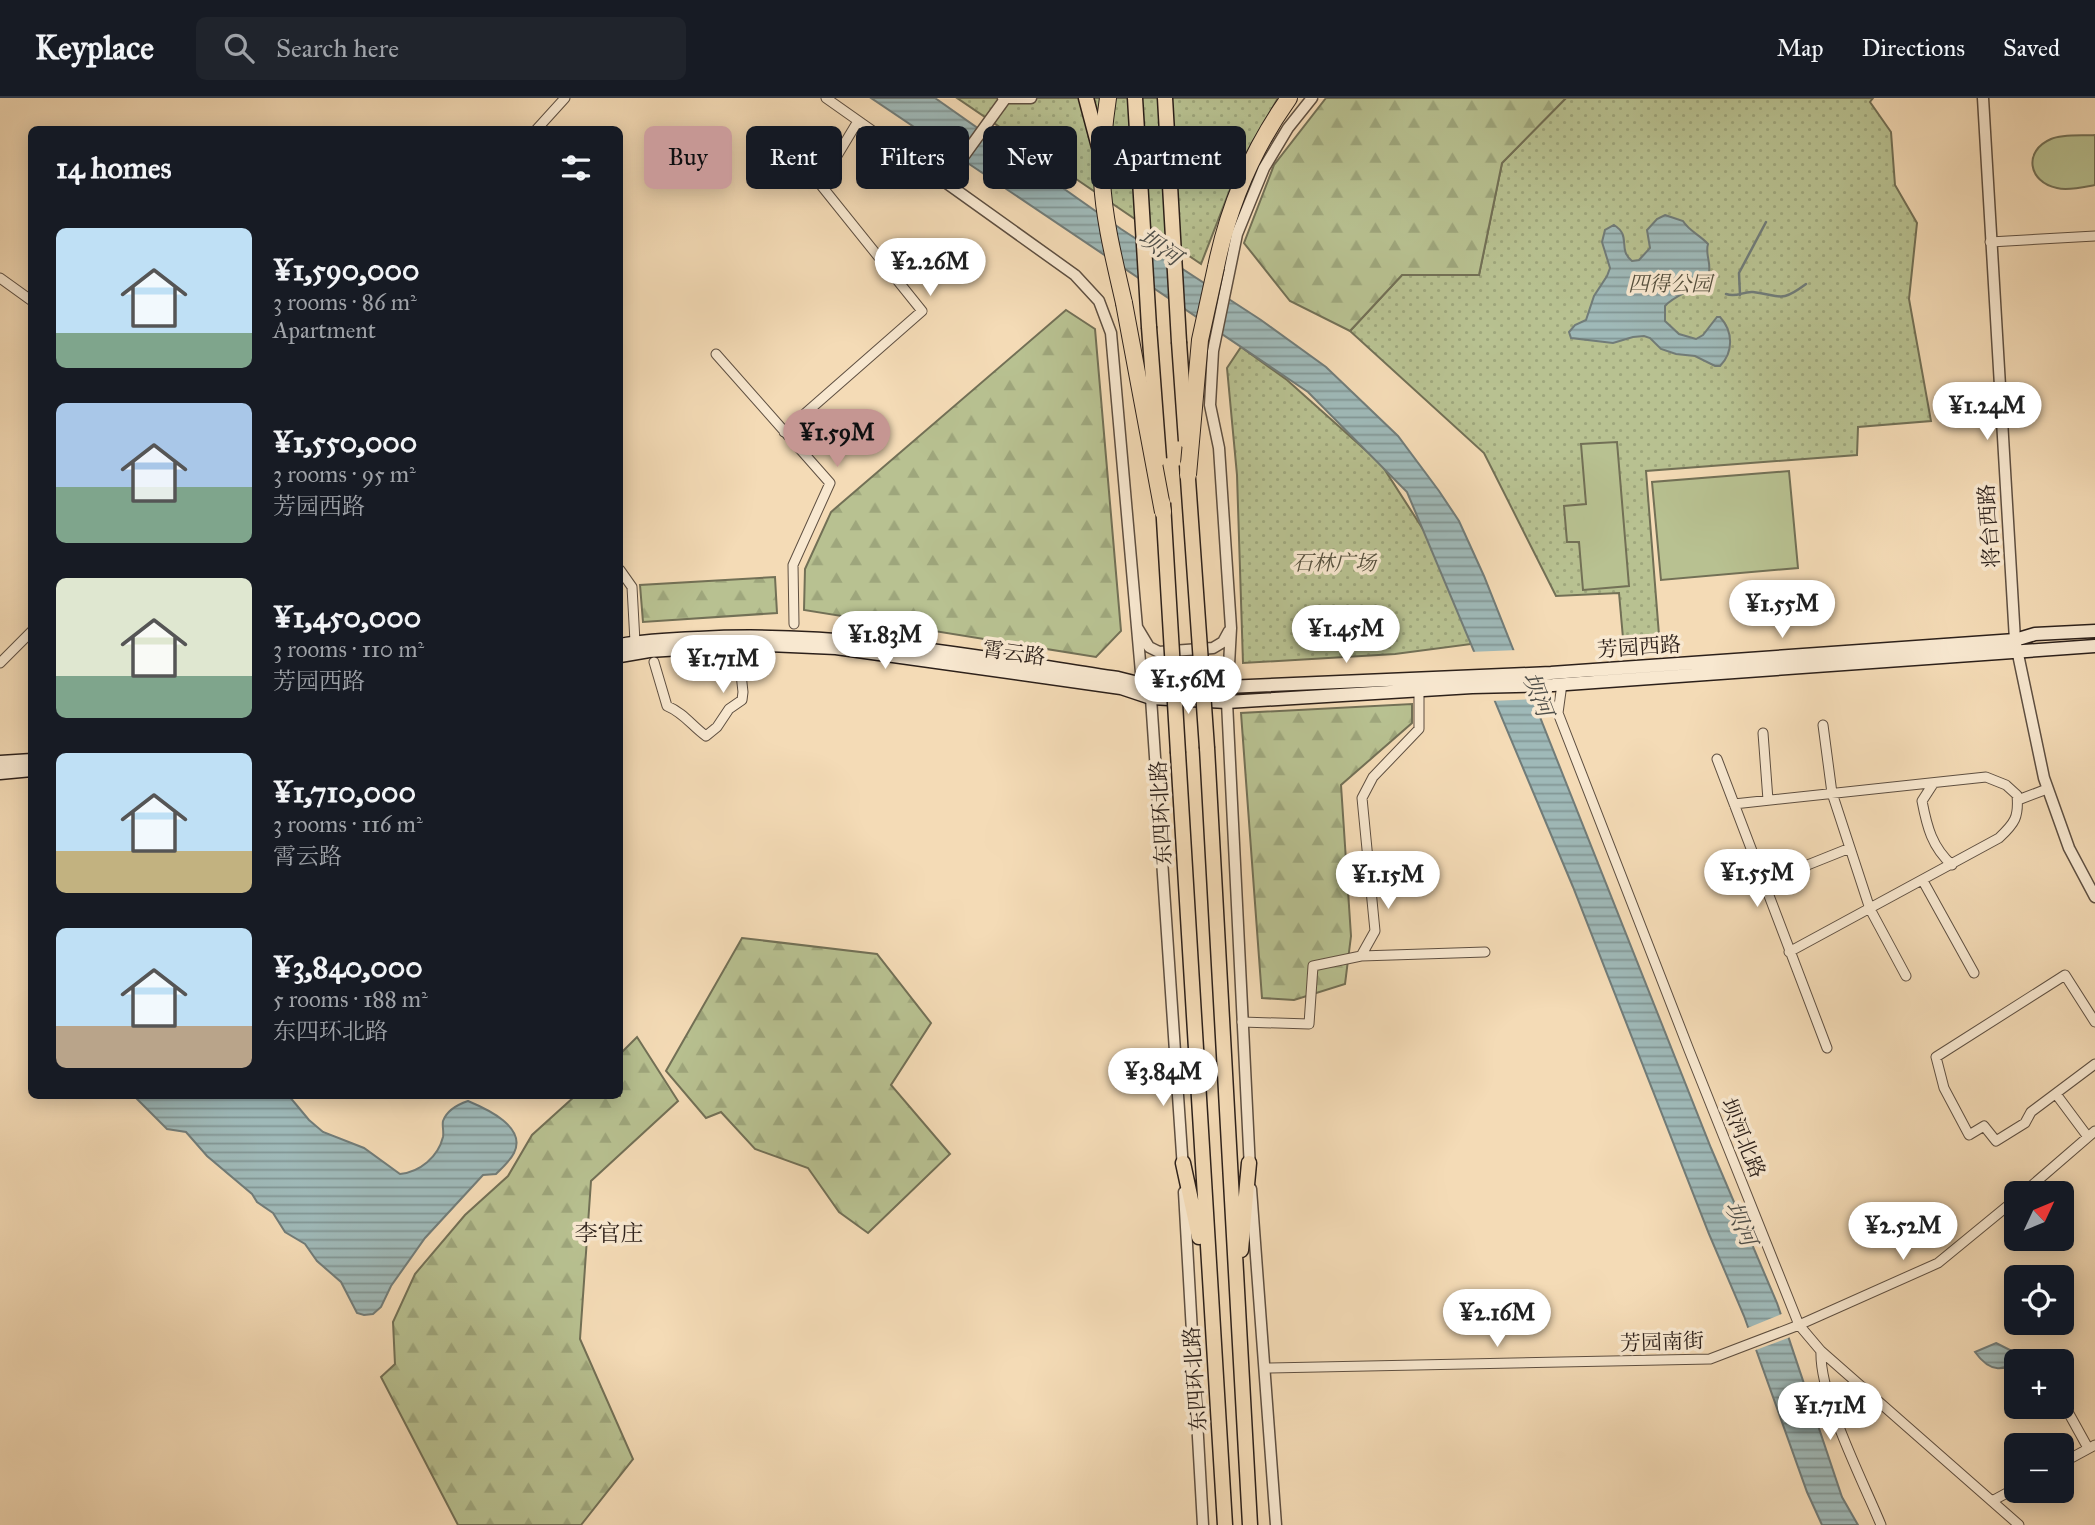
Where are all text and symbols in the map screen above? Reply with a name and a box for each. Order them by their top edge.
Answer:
search box [196,17,686,80]
text: Keyplace [35,28,154,68]
icon: search [220,29,258,67]
text: Search here [276,32,399,64]
text: Map [1777,33,1824,63]
text: Directions [1862,33,1965,63]
text: Saved [2003,33,2060,63]
chip: Buy [644,126,732,189]
chip: Rent [746,126,842,189]
chip: Filters [856,126,969,189]
chip: New [983,126,1077,189]
chip: Apartment [1091,126,1246,189]
icon: filters [557,149,595,187]
text: 14 homes [56,150,171,186]
water label: 坝河 [1133,223,1190,274]
pin: ¥2.26M [873,238,987,298]
text: ¥2.26M [891,247,969,275]
text: ¥1,590,000 [273,252,419,288]
icon: home [112,256,196,340]
park label: 四得公园 [1628,271,1715,297]
text: 3 rooms · 86 m² [273,288,417,316]
text: Apartment [273,316,376,344]
pin: ¥1.24M [1930,382,2044,442]
text: ¥1.24M [1949,391,2025,419]
pin: ¥1.59M [780,410,894,469]
text: ¥1.59M [799,418,875,446]
text: ¥1,550,000 [273,424,417,460]
icon: home [112,431,196,515]
text: 3 rooms · 95 m² [273,460,416,488]
street label: 将台西路 [1973,483,2005,569]
text: 芳园西路 [273,492,365,520]
park label: 石林广场 [1292,550,1378,576]
pin: ¥1.55M [1725,580,1839,640]
text: ¥1.55M [1745,589,1819,617]
text: ¥1,450,000 [273,599,421,635]
icon: home [112,606,196,690]
pin: ¥1.45M [1289,606,1403,665]
pin: ¥1.83M [828,612,942,671]
text: ¥1.45M [1308,614,1384,642]
text: ¥1.83M [848,620,922,648]
street label: 芳园西路 [1596,631,1682,663]
text: 3 rooms · 110 m² [273,635,424,663]
pin: ¥1.71M [666,636,780,695]
street label: 霄云路 [981,636,1047,670]
text: ¥1.71M [687,644,759,672]
pin: ¥1.56M [1131,656,1245,716]
text: ¥1.56M [1151,665,1225,693]
text: 芳园西路 [273,667,365,695]
water label: 坝河 [1517,668,1561,724]
street label: 东四环北路 [1145,760,1177,866]
text: ¥1,710,000 [273,774,416,810]
icon: home [112,781,196,865]
text: 3 rooms · 116 m² [273,810,423,838]
text: 霄云路 [273,842,342,870]
pin: ¥1.55M [1700,850,1814,909]
pin: ¥1.15M [1331,852,1445,911]
text: ¥1.55M [1720,858,1794,886]
text: ¥1.15M [1352,860,1424,888]
text: ¥3,840,000 [273,949,423,985]
icon: home [112,956,196,1040]
text: 5 rooms · 188 m² [273,985,428,1013]
text: 东四环北路 [273,1017,388,1045]
pin: ¥3.84M [1106,1048,1220,1108]
text: ¥3.84M [1124,1057,1202,1085]
street label: 坝河北路 [1715,1094,1771,1182]
north arrow [2004,1181,2074,1251]
map controls [2004,1181,2074,1503]
water label: 坝河 [1719,1196,1764,1253]
pin: ¥2.52M [1846,1202,1960,1262]
text: ¥2.52M [1864,1211,1942,1239]
district label: 李官庄 [575,1219,644,1247]
button: locate [2004,1265,2074,1335]
pin: ¥2.16M [1440,1290,1554,1349]
text: ¥2.16M [1459,1298,1535,1326]
street label: 东四环北路 [1178,1326,1212,1432]
street label: 芳园南街 [1620,1328,1704,1356]
button: + [2004,1349,2074,1419]
pin: ¥1.71M [1773,1382,1887,1442]
text: ¥1.71M [1794,1391,1866,1419]
button: − [2004,1433,2074,1503]

